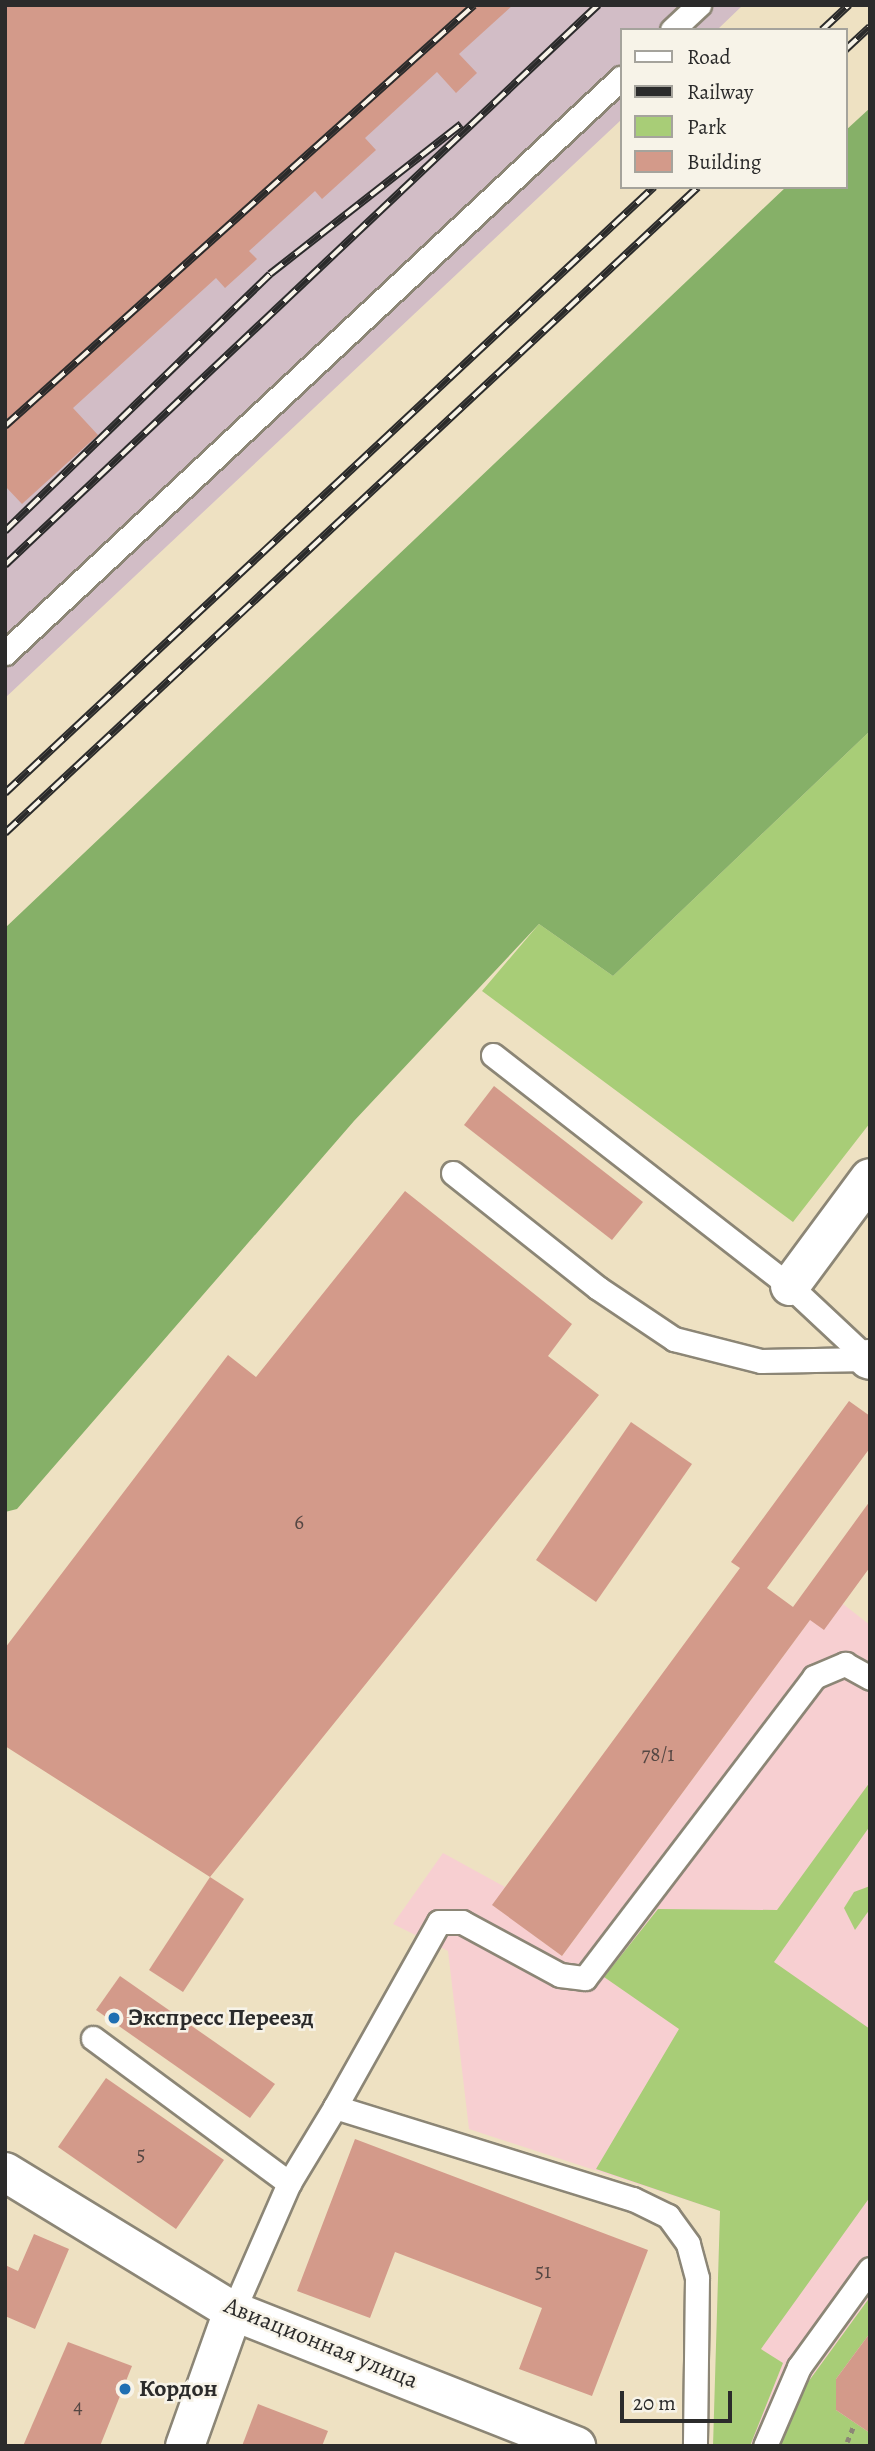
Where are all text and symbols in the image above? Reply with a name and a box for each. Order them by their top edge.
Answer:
legend [620,28,847,189]
text: Road [687,43,731,71]
text: Railway [687,78,753,106]
text: Park [687,113,726,141]
text: Building [687,148,761,176]
house number: 6 [294,1509,304,1535]
house number: 78/1 [641,1741,675,1767]
place label: Экспресс Переезд [128,2004,314,2032]
marker: Экспресс Переезд [106,2010,122,2026]
house number: 5 [136,2141,146,2167]
house number: 51 [535,2258,551,2284]
street label: Авиационная улица [220,2291,422,2395]
place label: Кордон [139,2375,218,2403]
scale bar [623,2378,735,2422]
marker: Кордон [117,2381,133,2397]
text: 20 m [633,2389,676,2417]
house number: 4 [73,2393,83,2419]

